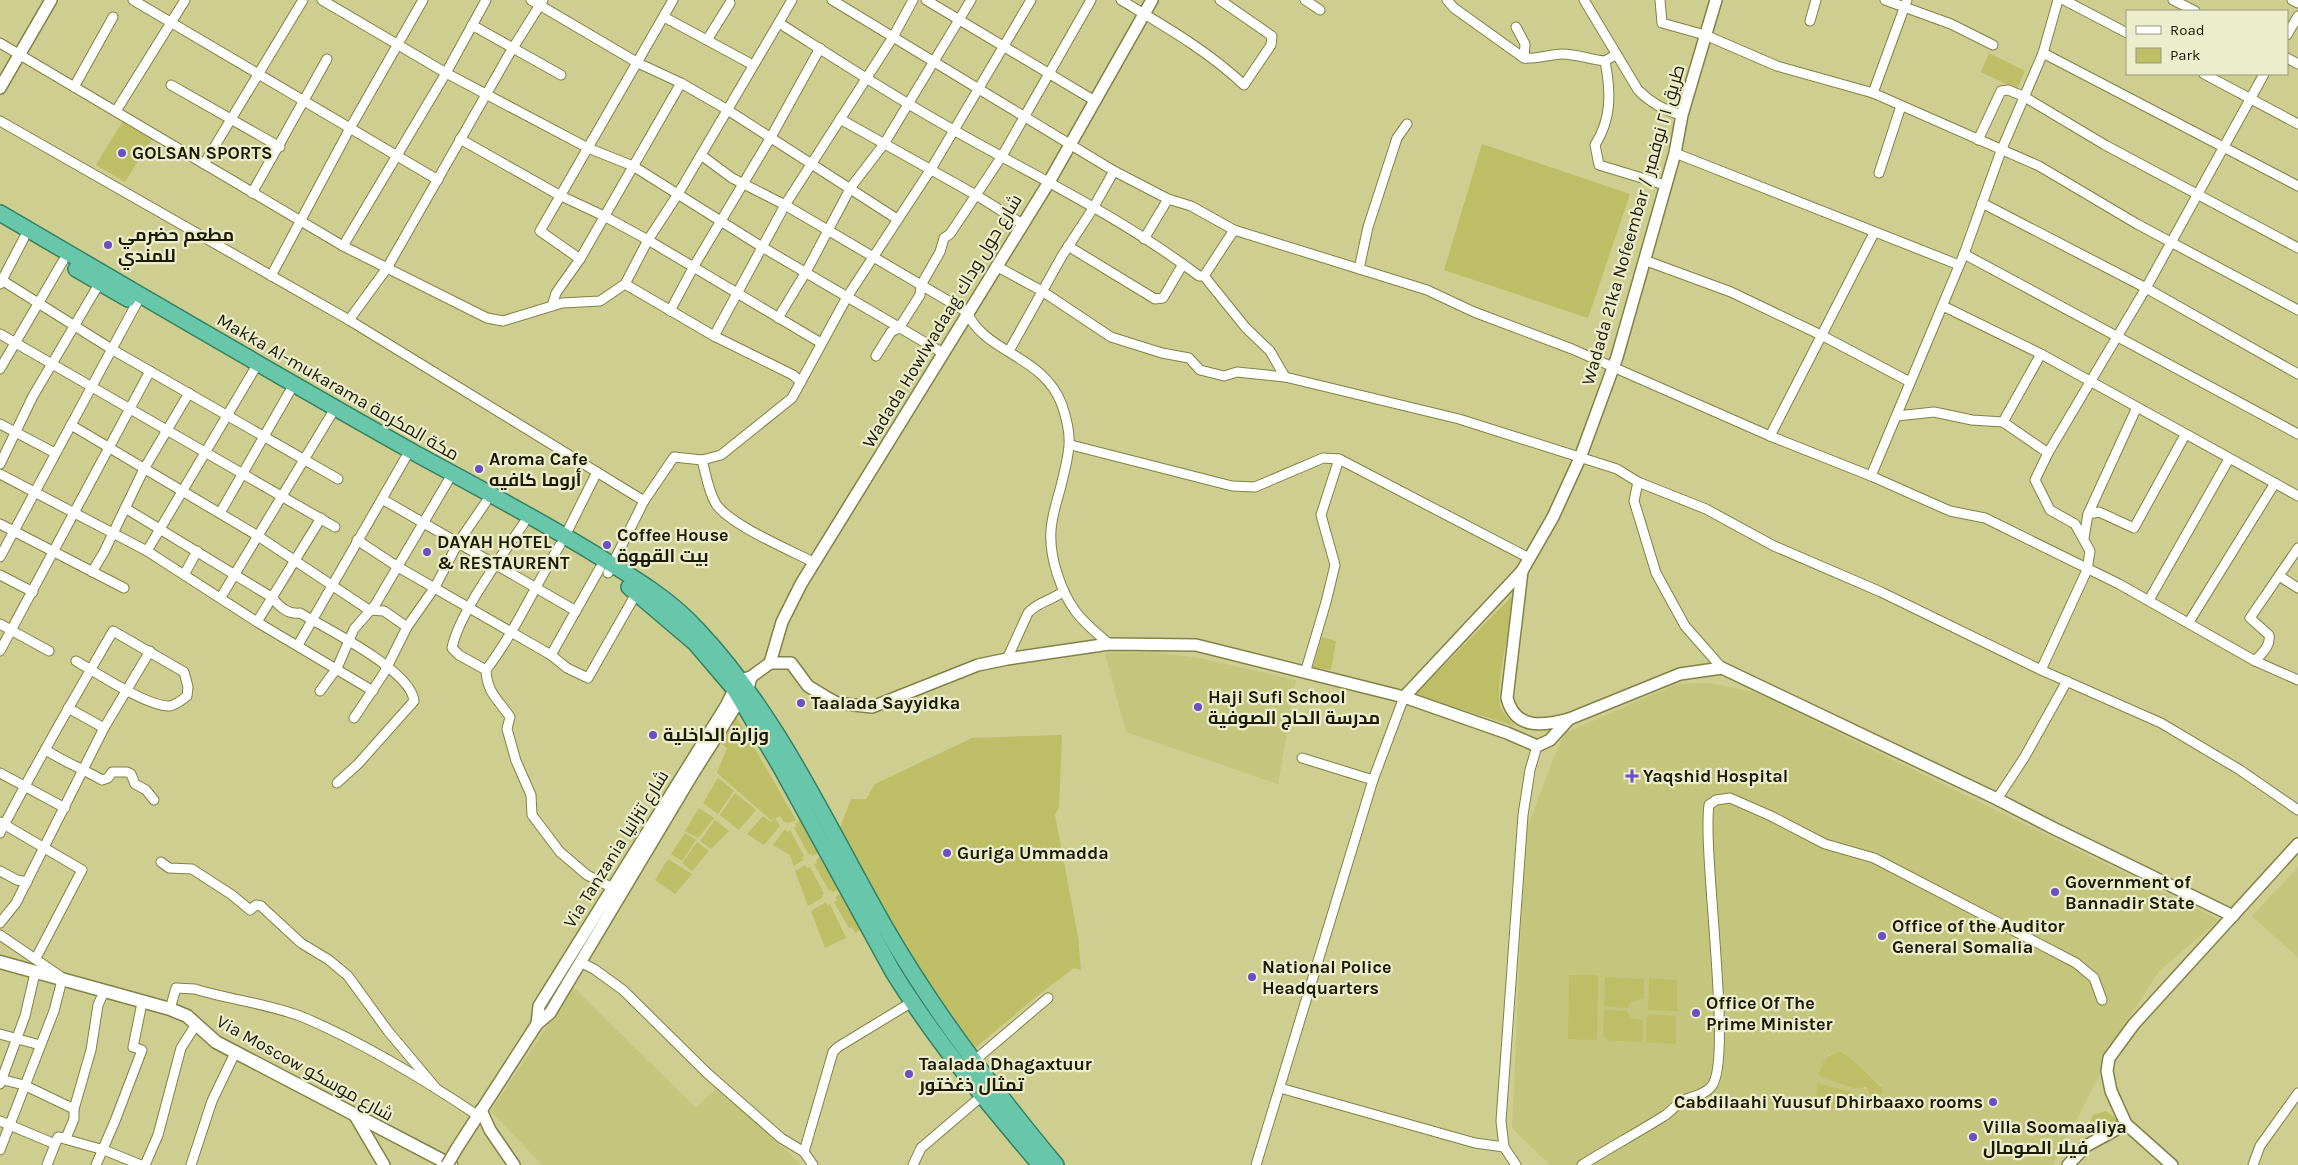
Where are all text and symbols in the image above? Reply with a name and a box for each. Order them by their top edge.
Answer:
legend [2126,10,2288,75]
text: Road [2170,21,2205,39]
text: Park [2170,46,2200,64]
street label: Wadada 21ka Nofeembar / طريق ٢١ نوفمبر [1577,62,1690,388]
place label: GOLSAN SPORTS [132,142,272,164]
marker: GOLSAN SPORTS [116,147,128,159]
street label: Wadada Howlwadaag شارع حول وداك [857,190,1027,452]
place label: مطعم حضرمي للمندي [118,224,234,270]
marker: مطعم حضرمي للمندي [102,239,114,251]
street label: Makka Al-mukarama مكة المكرمة [213,309,463,465]
place label: Aroma Cafe أروما كافيه [489,448,588,491]
marker: Aroma Cafe أروما كافيه [473,463,485,475]
place label: Coffee House بيت القهوة [617,524,729,567]
place label: DAYAH HOTEL & RESTAURENT [437,531,570,574]
marker: Coffee House بيت القهوة [601,539,613,551]
marker: DAYAH HOTEL & RESTAURENT [421,546,433,558]
place label: Haji Sufi School مدرسة الحاج الصوفية [1208,686,1380,730]
place label: Taalada Sayyidka [811,692,960,714]
marker: Taalada Sayyidka [795,697,807,709]
marker: Haji Sufi School مدرسة الحاج الصوفية [1192,701,1204,713]
place label: وزارة الداخلية [663,724,769,746]
marker: وزارة الداخلية [647,729,659,741]
place label: Yaqshid Hospital [1643,765,1788,787]
street label: Via Tanzania شارع تنزانيا [559,766,674,932]
marker: Yaqshid Hospital [1625,769,1639,783]
place label: Guriga Ummadda [957,842,1109,864]
marker: Guriga Ummadda [941,847,953,859]
place label: Government of Bannadir State [2065,871,2194,914]
marker: Government of Bannadir State [2049,886,2061,898]
place label: Office of the Auditor General Somalia [1892,915,2065,958]
marker: Office of the Auditor General Somalia [1876,930,1888,942]
place label: National Police Headquarters [1262,956,1392,999]
marker: National Police Headquarters [1246,971,1258,983]
place label: Office Of The Prime Minister [1706,992,1833,1035]
marker: Office Of The Prime Minister [1690,1007,1702,1019]
street label: Via Moscow شارع موسكو [212,1010,397,1127]
place label: Taalada Dhagaxtuur تمثال ذغختور [918,1053,1092,1096]
marker: Taalada Dhagaxtuur تمثال ذغختور [903,1068,915,1080]
place label: Cabdilaahi Yuusuf Dhirbaaxo rooms [1674,1091,1983,1113]
marker: Cabdilaahi Yuusuf Dhirbaaxo rooms [1987,1096,1999,1108]
place label: Villa Soomaaliya فيلا الصومال [1983,1116,2127,1159]
marker: Villa Soomaaliya فيلا الصومال [1967,1131,1979,1143]

